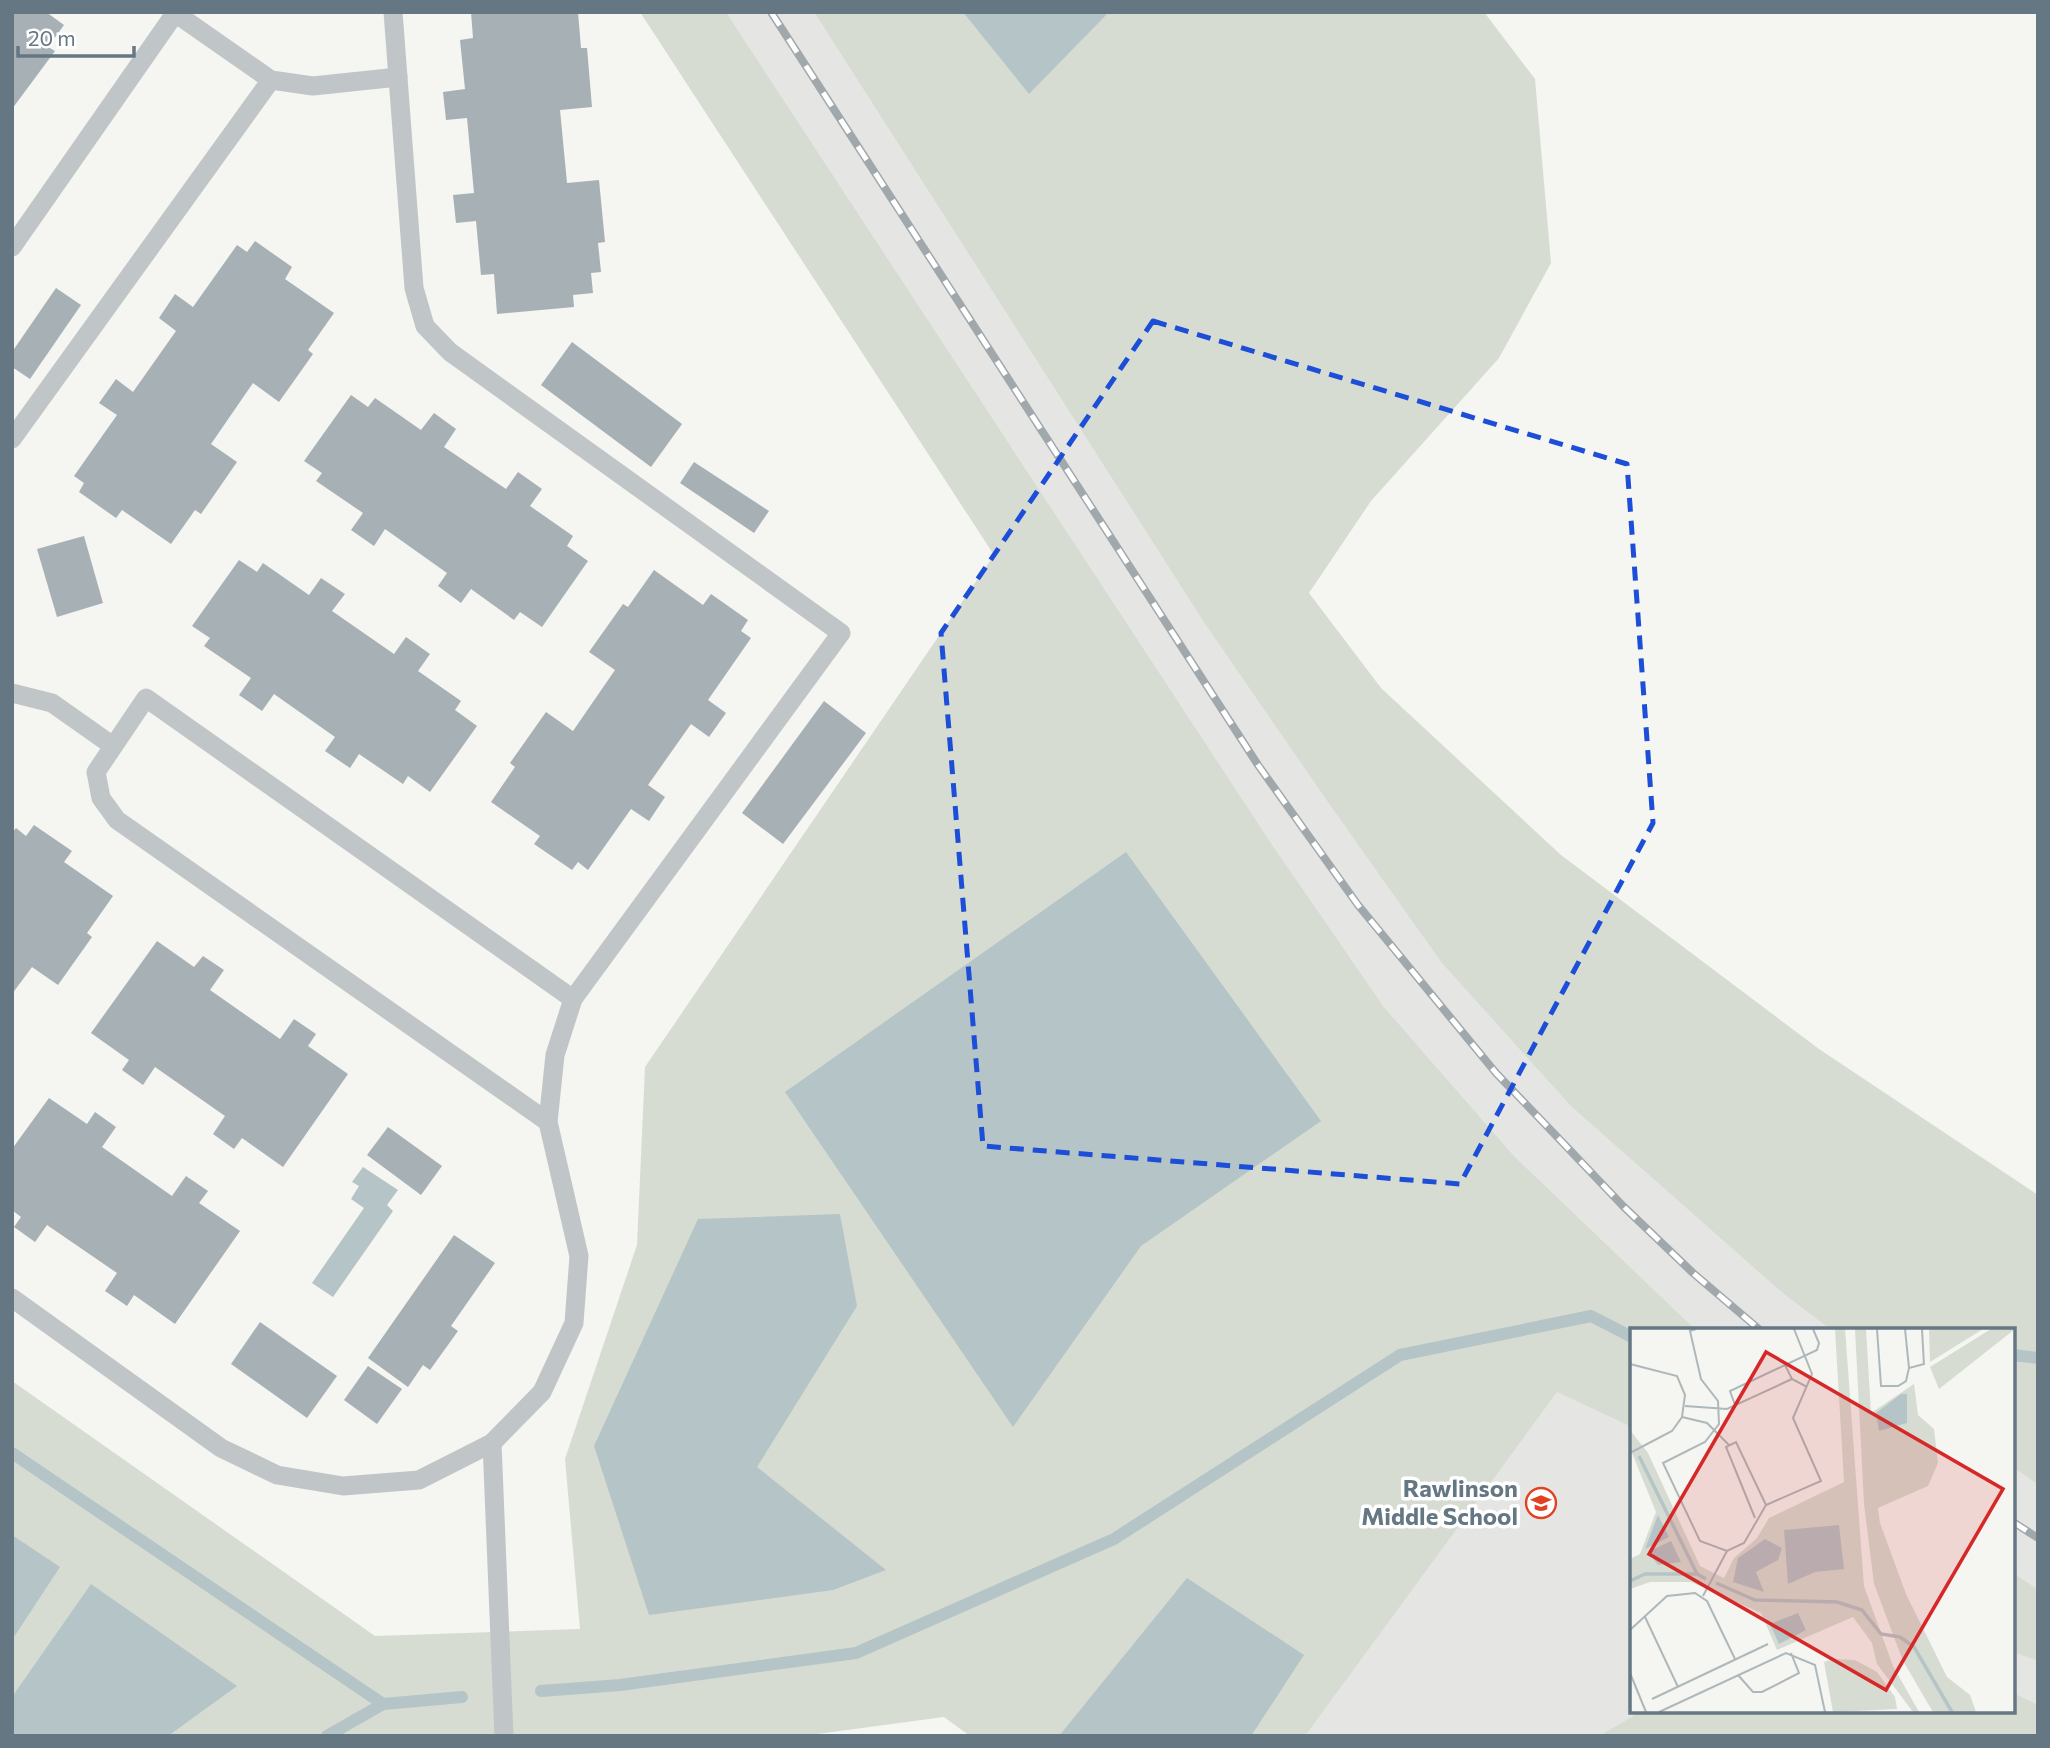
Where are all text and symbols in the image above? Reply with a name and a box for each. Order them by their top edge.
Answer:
scale bar [18,14,133,58]
text: 20 m [28,25,76,50]
inset map [1630,1328,2015,1713]
place label: Rawlinson Middle School [1361,1473,1518,1530]
school or university icon: Rawlinson Middle School [1524,1486,1558,1520]

